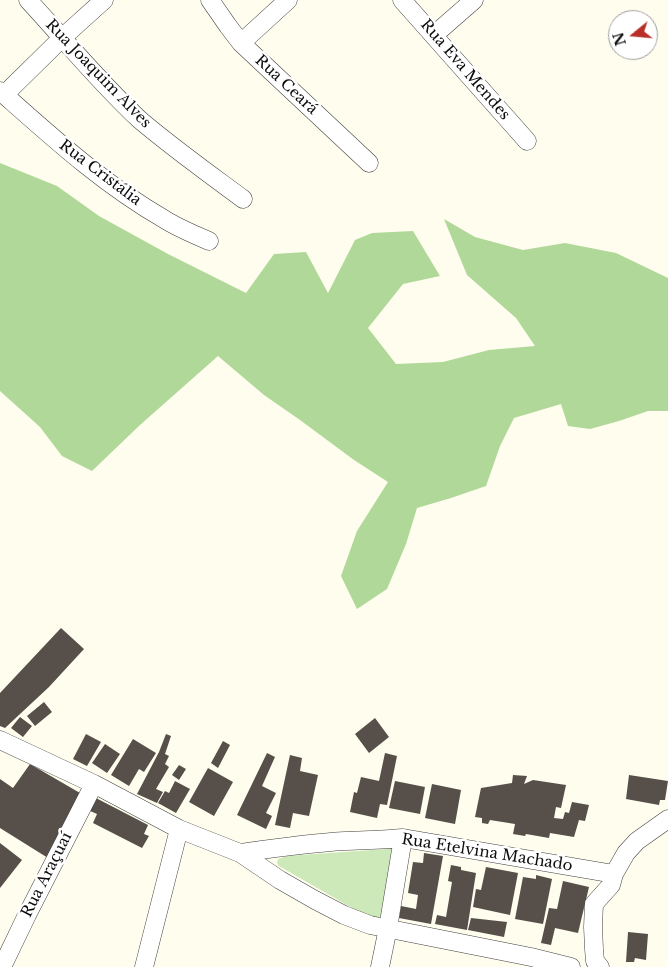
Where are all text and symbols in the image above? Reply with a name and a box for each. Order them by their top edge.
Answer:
north arrow [608,10,658,60]
street label: Rua Joaquim Alves [41,16,155,132]
street label: Rua Eva Mendes [417,16,513,124]
text: N [609,30,630,48]
street label: Rua Ceará [251,52,321,118]
street label: Rua Cristália [56,136,144,210]
street label: Rua Araçuaí [18,829,76,921]
street label: Rua Etelvina Machado [400,831,574,875]

